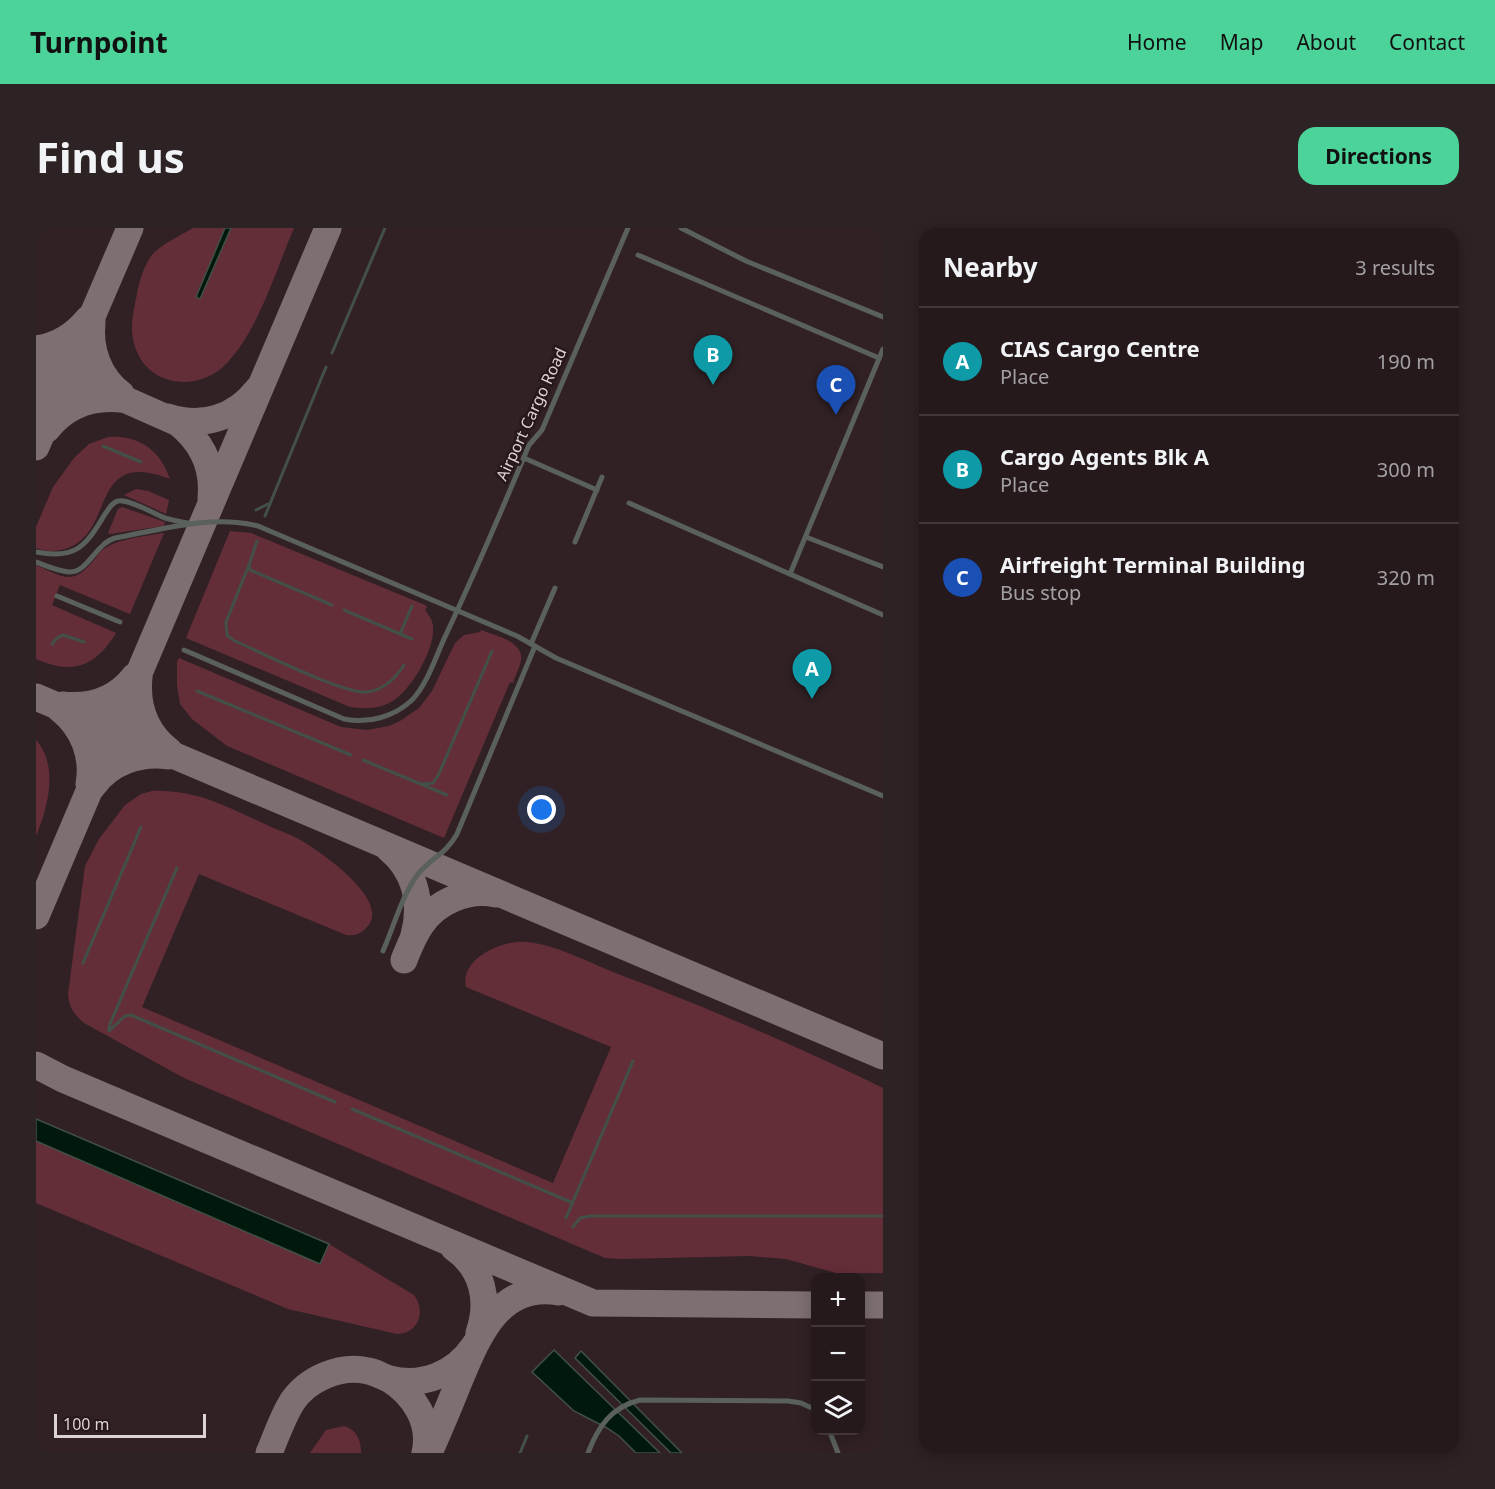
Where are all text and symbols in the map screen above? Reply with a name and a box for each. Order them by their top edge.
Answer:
text: Turnpoint [30,23,168,61]
text: Home [1127,28,1187,56]
text: Map [1220,28,1263,56]
text: About [1296,28,1356,56]
text: Contact [1389,28,1465,56]
button: Directions [1298,127,1459,185]
text: Find us [36,128,185,185]
text: Nearby [943,249,1038,285]
text: 3 results [1355,254,1435,281]
text: CIAS Cargo Centre [1000,333,1200,363]
pin: B [694,336,732,385]
street label: Airport Cargo Road [490,344,572,484]
text: A [956,348,969,375]
text: 190 m [1377,348,1435,375]
text: Place [1000,363,1049,390]
pin: C [816,366,856,415]
text: Cargo Agents Blk A [1000,441,1209,471]
text: B [956,456,969,483]
text: 300 m [1377,456,1435,483]
text: Place [1000,471,1049,498]
text: Airfreight Terminal Building [1000,549,1305,579]
text: C [956,564,969,591]
text: 320 m [1377,564,1435,591]
text: Bus stop [1000,579,1081,606]
pin: A [792,650,832,699]
your location [527,795,556,824]
map controls [811,1273,865,1435]
button: + [811,1273,865,1327]
button: − [811,1327,865,1381]
button: layers [811,1381,865,1435]
scale bar [54,1411,206,1438]
text: 100 m [63,1413,110,1435]

